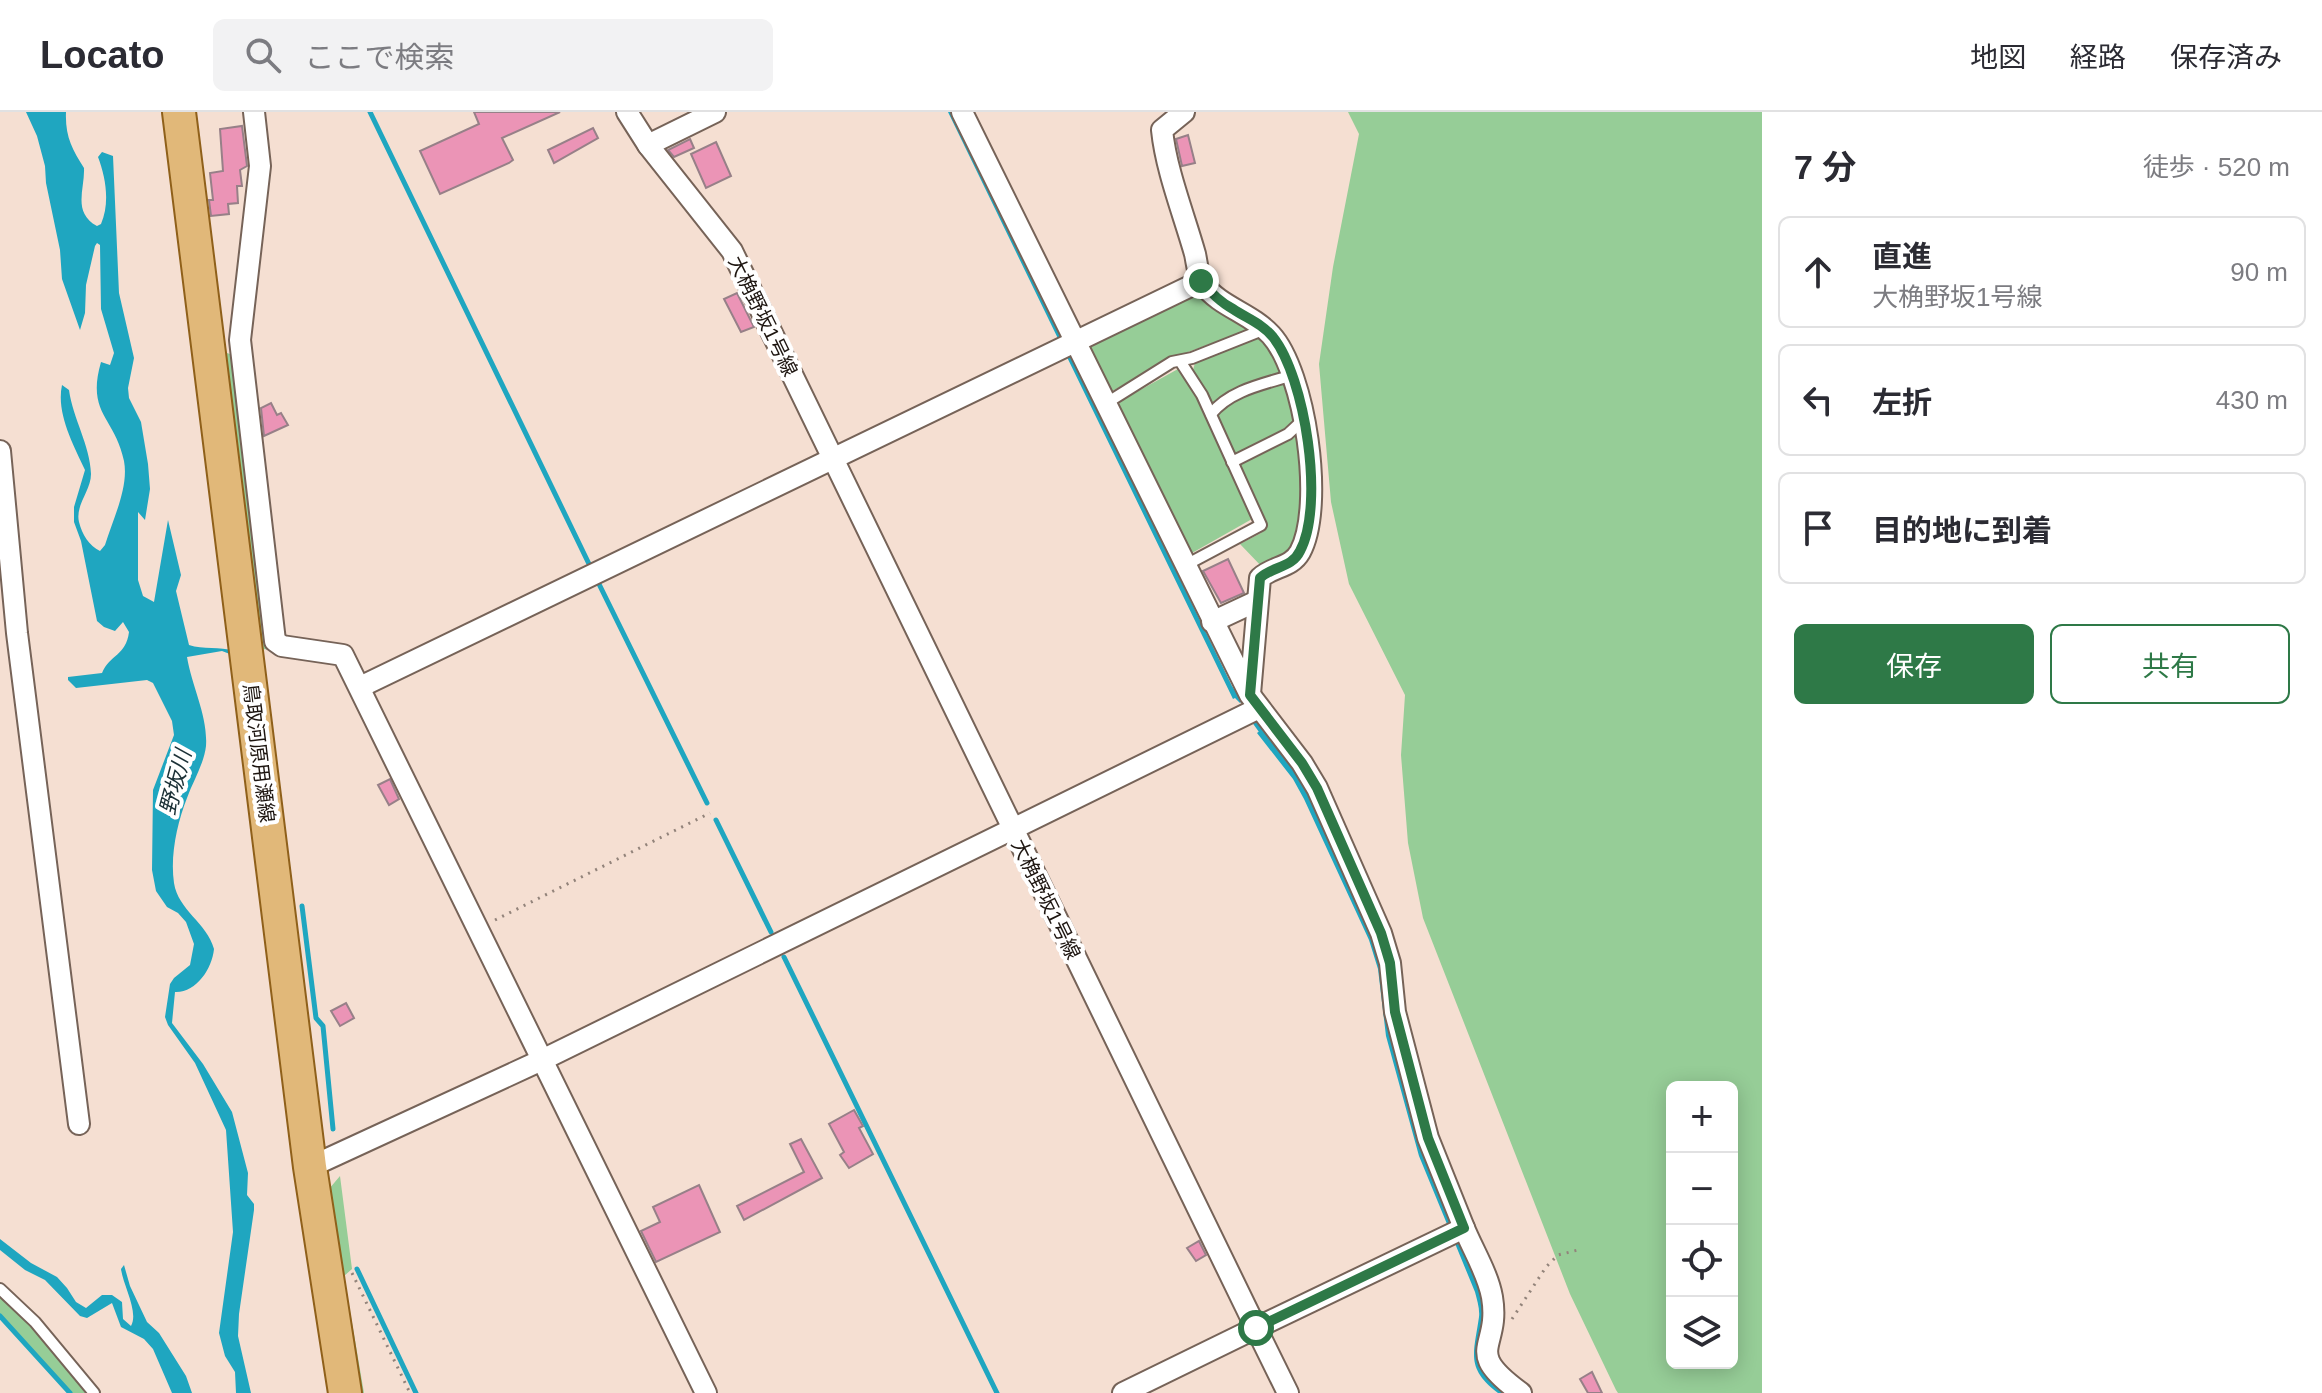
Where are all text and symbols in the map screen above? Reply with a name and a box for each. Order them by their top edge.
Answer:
search box [213,19,773,91]
icon: search [241,33,285,77]
text: Locato [40,34,165,76]
text: ここで検索 [305,41,455,74]
text: 地図 [1970,42,2026,73]
text: 経路 [2070,42,2126,73]
text: 保存済み [2170,42,2282,73]
text: 7 分 [1794,148,1856,186]
text: 徒歩 · 520 m [2143,152,2290,182]
text: 直進 [1872,240,1932,273]
icon: ahead [1796,250,1840,294]
street label: 大桷野坂1号線 [724,252,802,380]
text: 90 m [2230,257,2288,287]
route end [1183,263,1219,299]
text: 大桷野坂1号線 [1872,282,2042,312]
icon: left [1796,378,1840,422]
text: 430 m [2216,385,2288,415]
text: 左折 [1872,386,1932,419]
icon: arrive [1796,506,1840,550]
text: 目的地に到着 [1872,514,2052,547]
button: 保存 [1794,624,2034,704]
button: 共有 [2050,624,2290,704]
street label: 鳥取河原用瀬線 [240,682,278,824]
water label: 野坂川 [155,745,197,817]
street label: 大桷野坂1号線 [1007,835,1085,963]
map controls [1666,1081,1738,1369]
button: + [1666,1081,1738,1153]
button: − [1666,1153,1738,1225]
button: locate [1666,1225,1738,1297]
button: layers [1666,1297,1738,1369]
route start [1238,1310,1274,1346]

